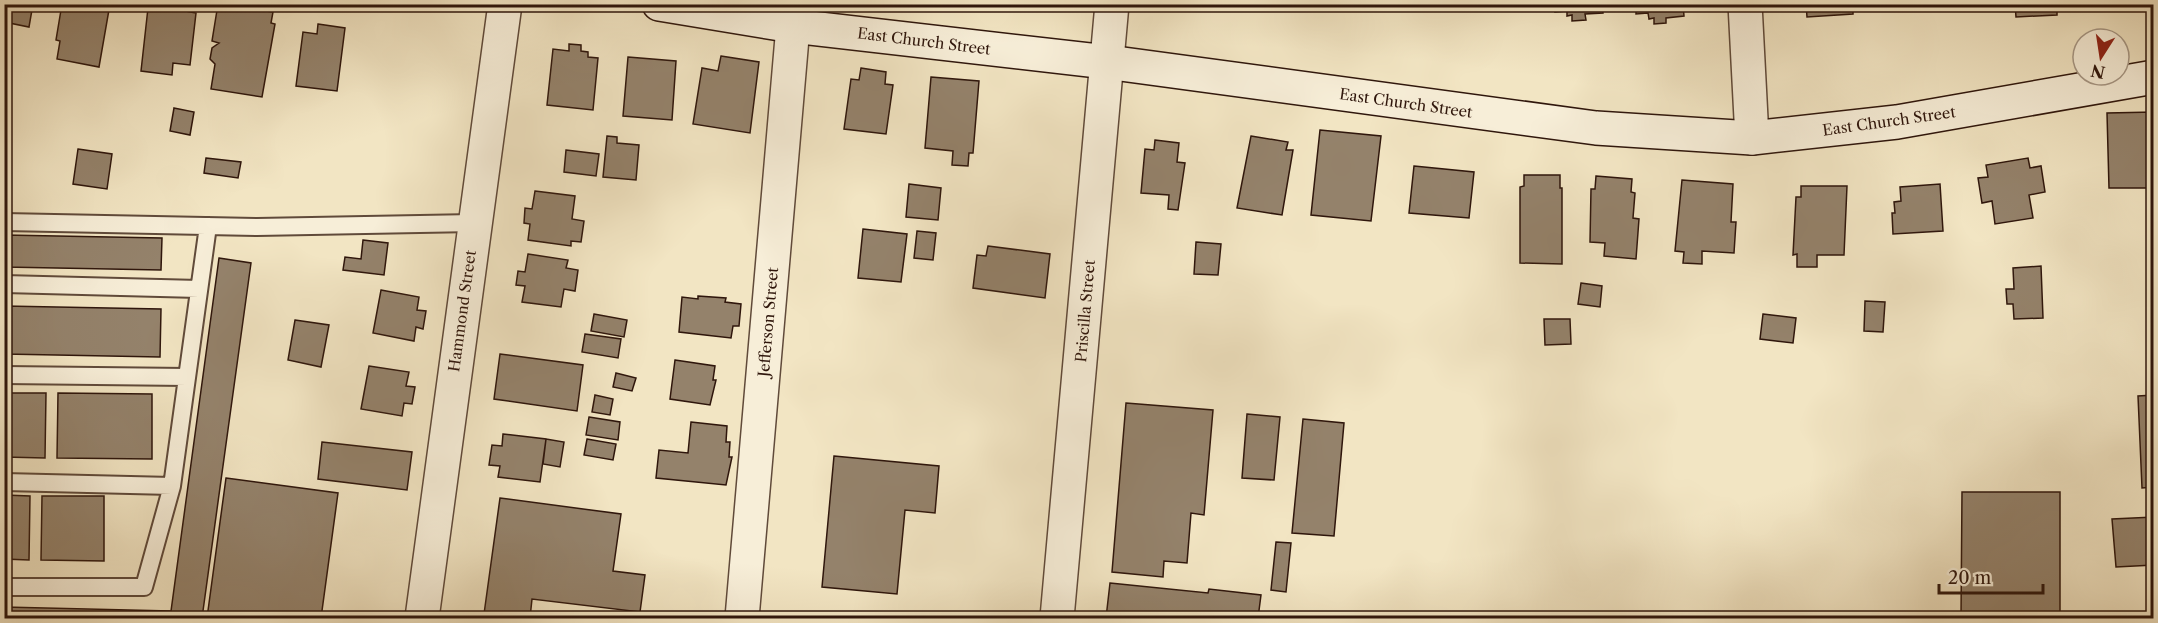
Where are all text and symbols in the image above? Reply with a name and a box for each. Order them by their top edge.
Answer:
street label: East Church Street [856,23,992,59]
north arrow [2071,27,2131,87]
text: N [2089,60,2107,83]
street label: East Church Street [1338,84,1474,122]
street label: East Church Street [1821,102,1957,140]
street label: Hammond Street [444,248,480,373]
street label: Priscilla Street [1071,258,1099,363]
street label: Jefferson Street [754,266,782,380]
scale bar [1939,557,2042,595]
text: 20 m [1948,567,1992,589]

